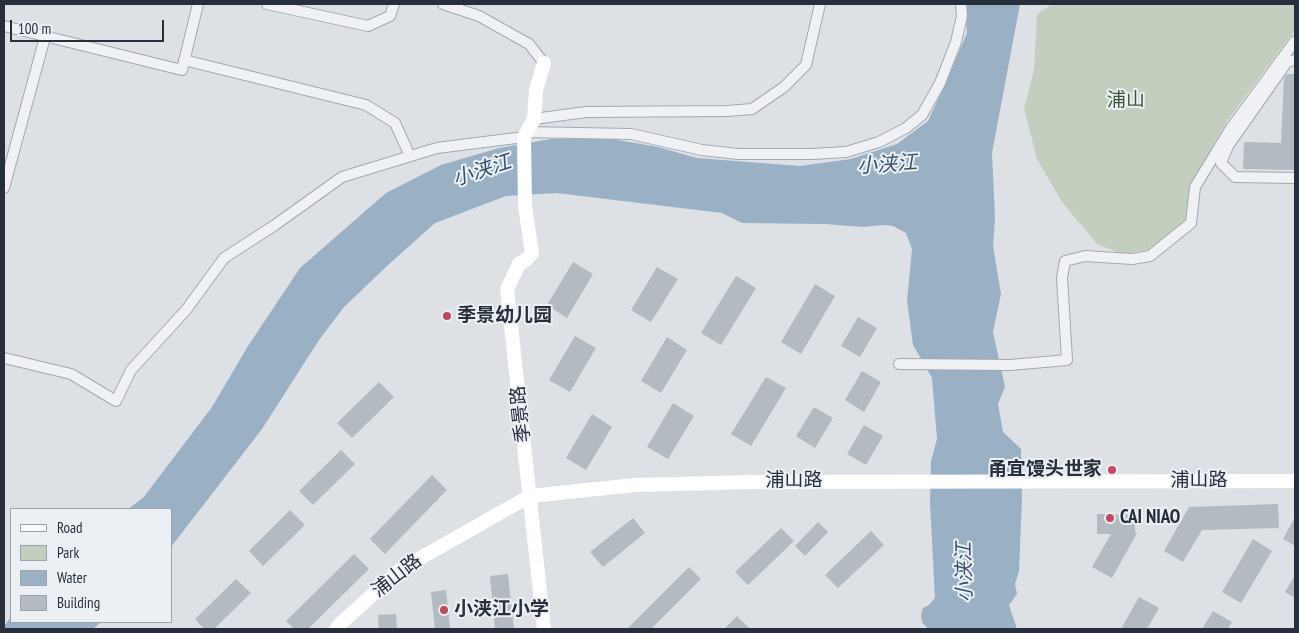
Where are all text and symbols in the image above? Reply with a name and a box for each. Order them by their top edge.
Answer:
scale bar [12,10,166,42]
text: 100 m [18,19,51,38]
park label: 浦山 [1107,90,1145,112]
water label: 小浃江 [450,150,514,192]
water label: 小浃江 [856,151,918,179]
place label: 季景幼儿园 [457,305,552,327]
marker: 季景幼儿园 [441,310,453,322]
street label: 季景路 [507,384,535,444]
place label: 甬宜馒头世家 [988,459,1102,481]
marker: 甬宜馒头世家 [1106,464,1118,476]
street label: 浦山路 [766,470,822,492]
street label: 浦山路 [1171,470,1227,492]
place label: CAI NIAO [1120,507,1180,529]
legend [10,508,172,623]
marker: CAI NIAO [1104,512,1116,524]
text: Road [57,518,83,537]
water label: 小浃江 [952,542,978,602]
text: Park [57,543,79,562]
street label: 浦山路 [368,549,426,603]
text: Water [57,568,87,587]
text: Building [57,593,100,612]
place label: 小浃江小学 [454,599,549,621]
marker: 小浃江小学 [438,604,450,616]

